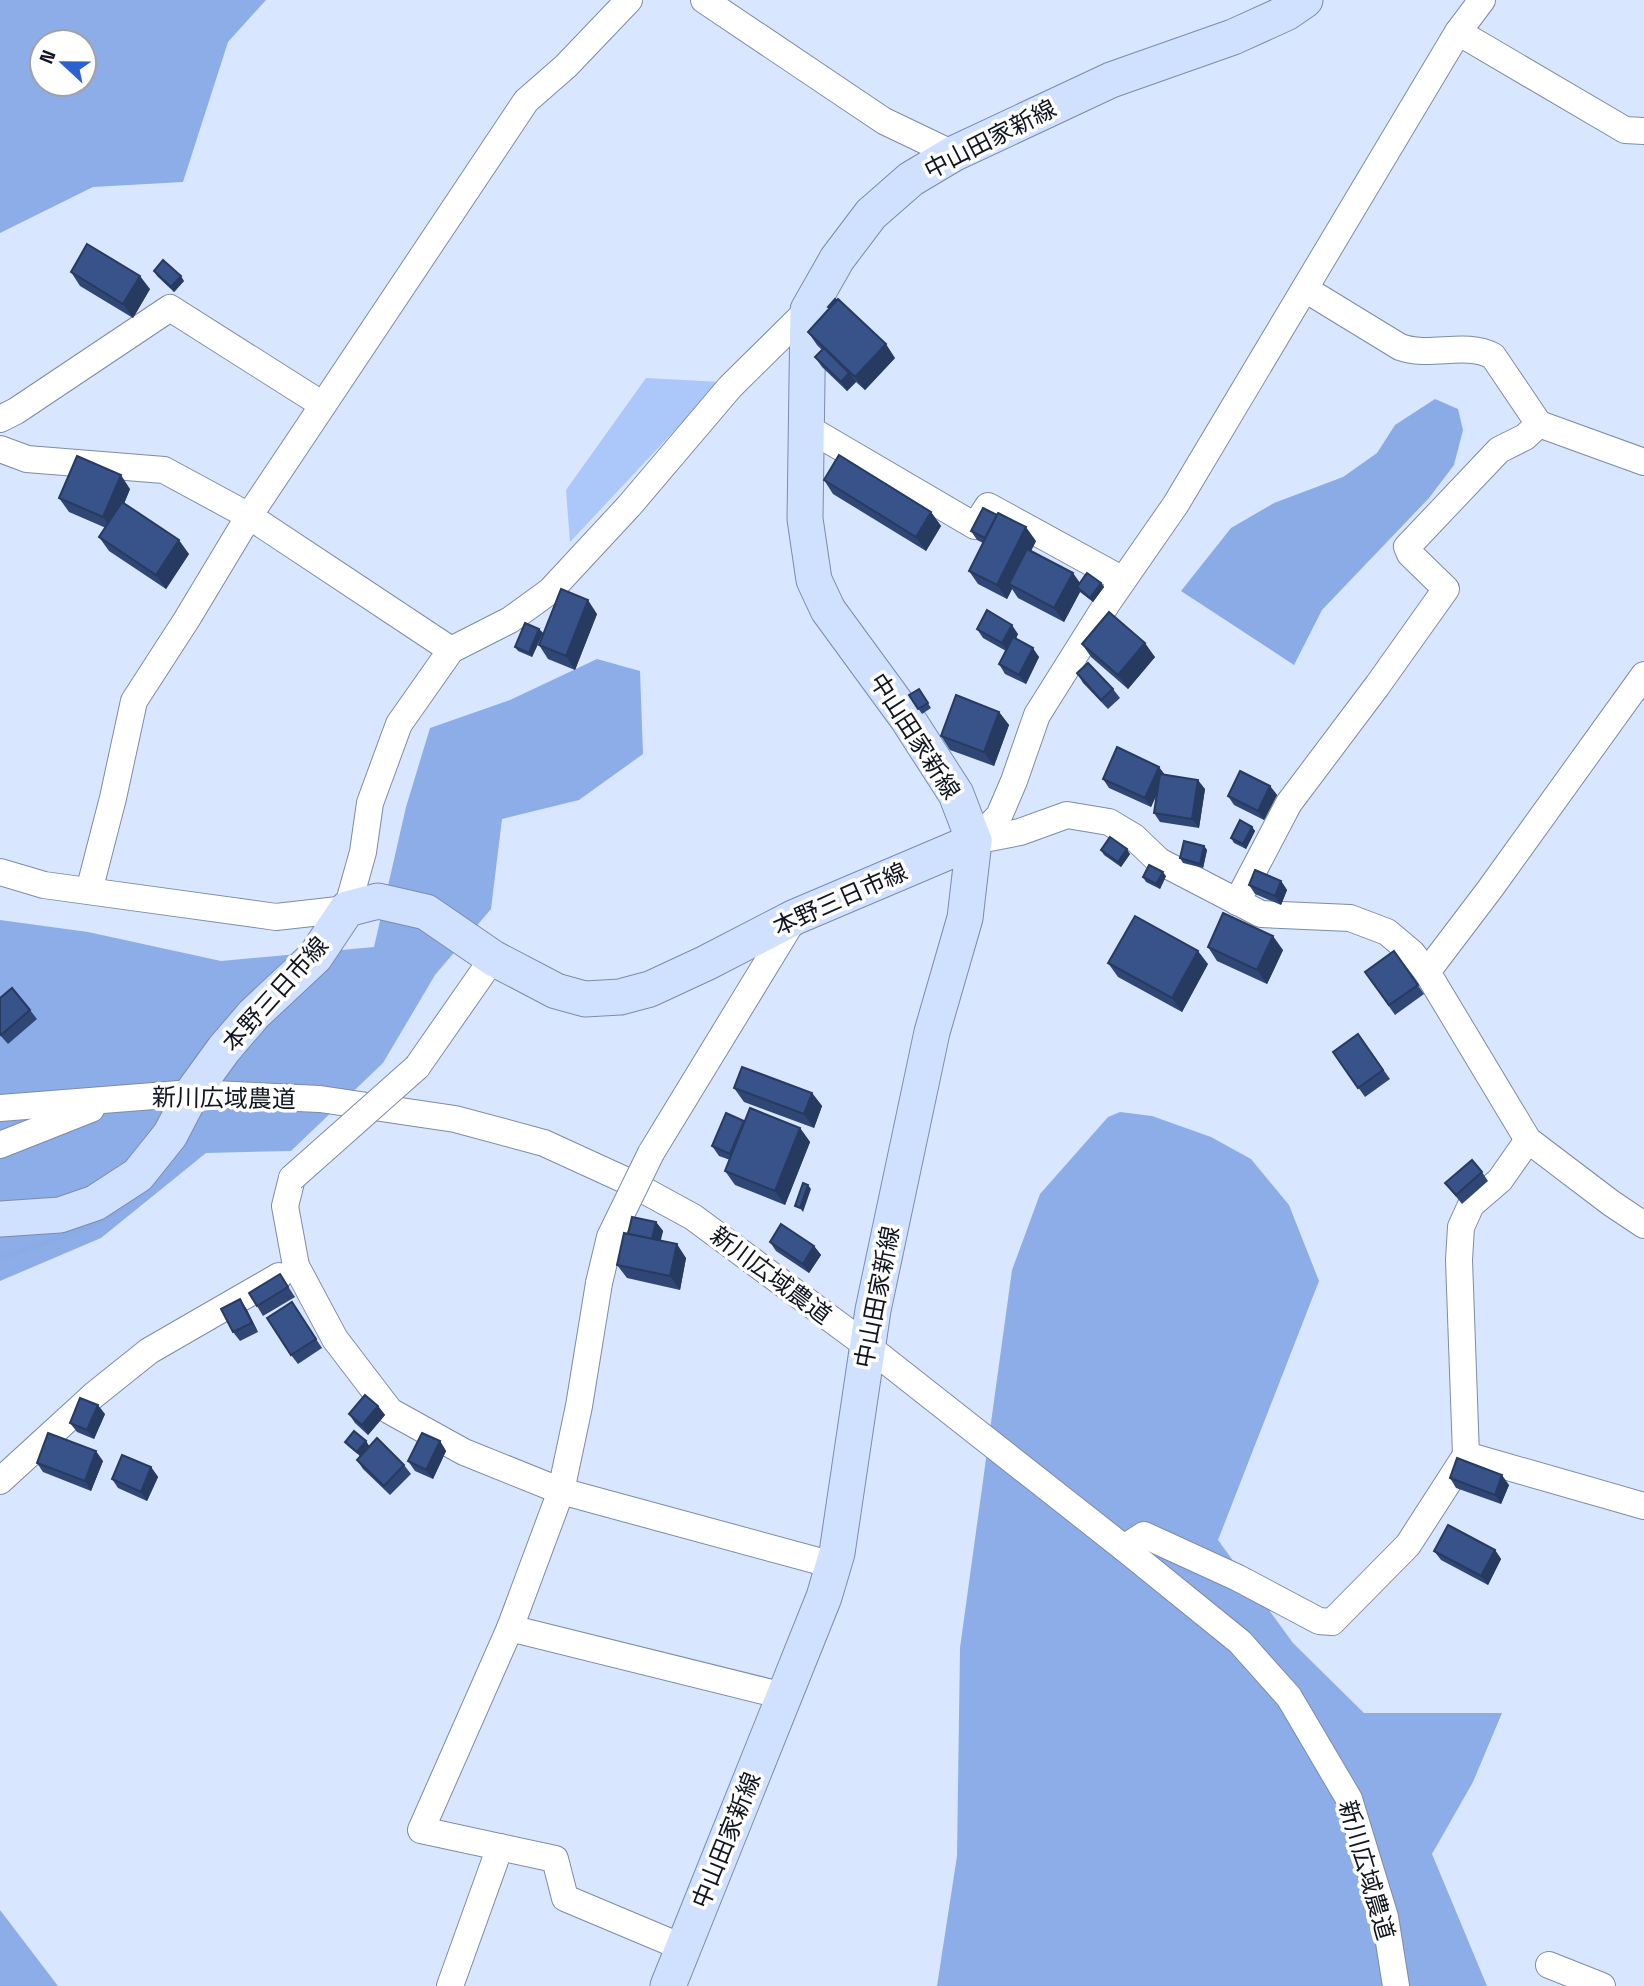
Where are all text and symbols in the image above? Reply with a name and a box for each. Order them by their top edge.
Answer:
north arrow [28,28,98,98]
text: N [34,46,62,67]
street label: 中山田家新線 [919,93,1061,185]
street label: 中山田家新線 [863,667,967,805]
street label: 本野三日市線 [768,856,912,942]
street label: 本野三日市線 [215,930,335,1058]
street label: 新川広域農道 [152,1081,296,1115]
street label: 新川広域農道 [704,1219,838,1331]
street label: 中山田家新線 [848,1223,906,1371]
street label: 中山田家新線 [685,1767,767,1913]
street label: 新川広域農道 [1332,1797,1402,1943]

